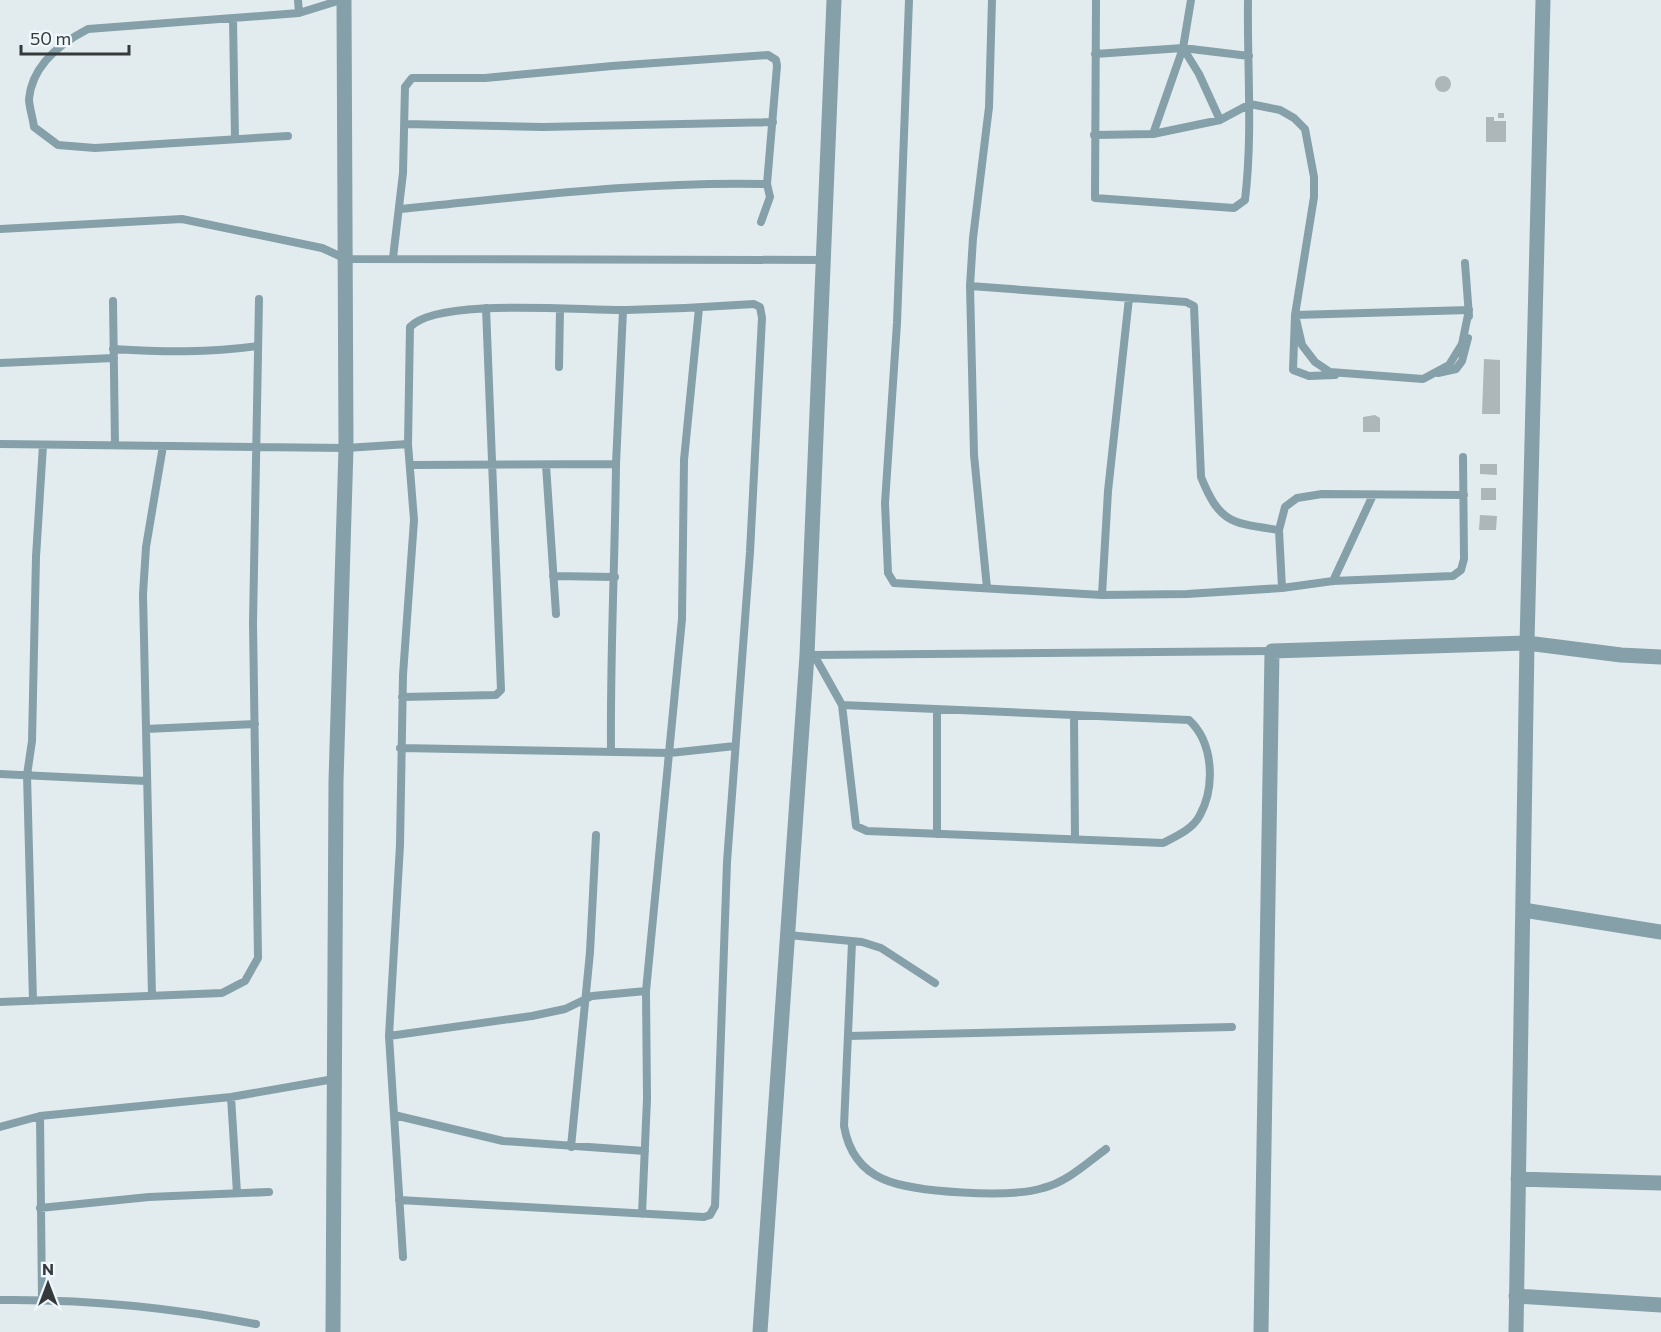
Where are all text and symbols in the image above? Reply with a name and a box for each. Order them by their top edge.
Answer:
scale bar [21,18,129,56]
text: 50 m [30,27,71,49]
north arrow [18,1254,78,1314]
text: N [42,1259,54,1278]

